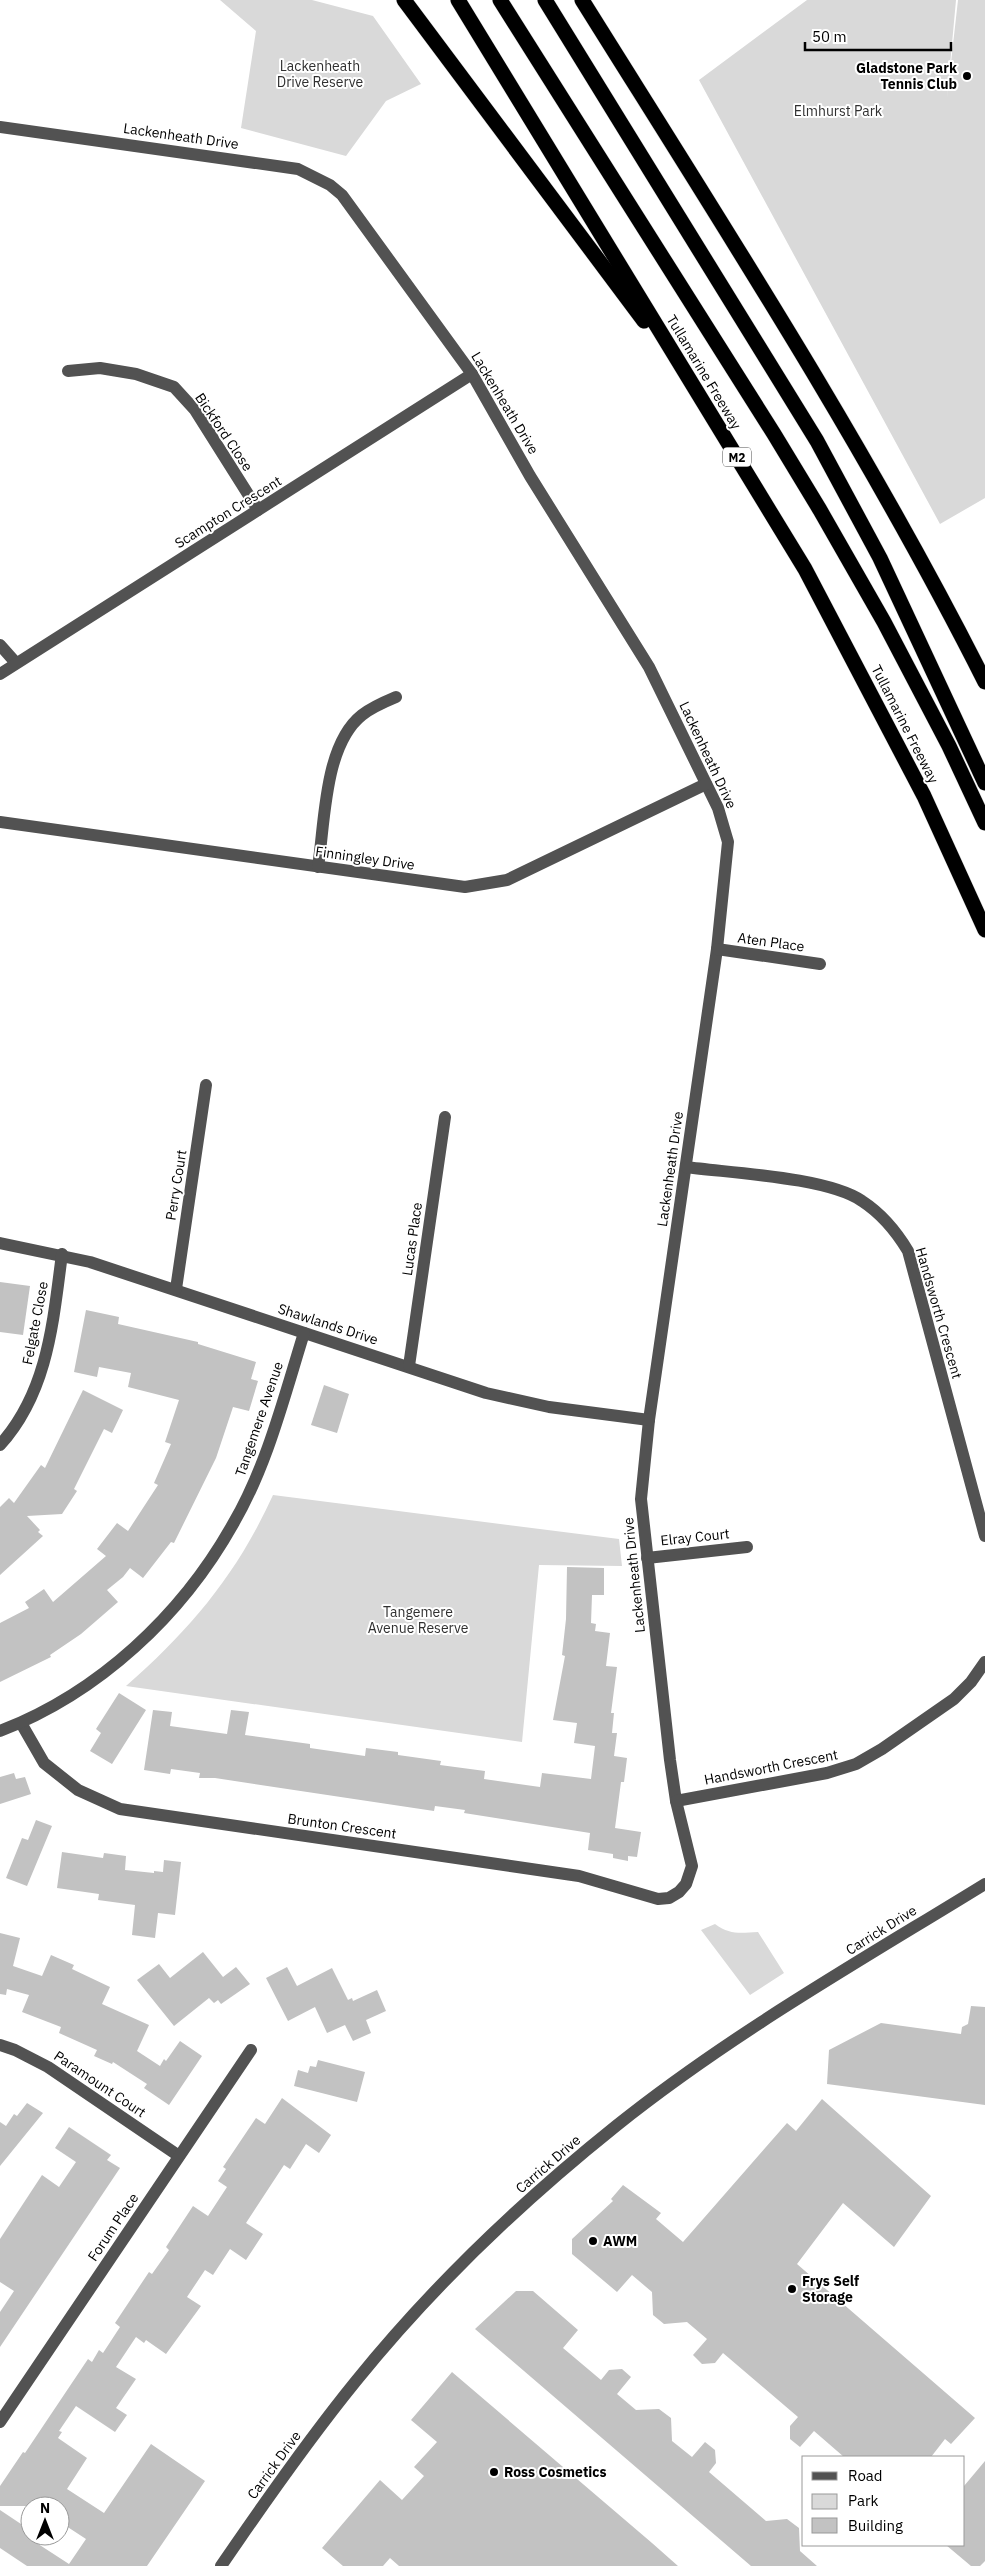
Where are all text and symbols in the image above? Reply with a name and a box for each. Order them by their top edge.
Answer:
scale bar [805,20,951,52]
text: 50 m [812,27,847,46]
park label: Lackenheath Drive Reserve [277,57,364,91]
place label: Gladstone Park Tennis Club [856,59,958,93]
marker: Gladstone Park Tennis Club [961,70,973,82]
park label: Elmhurst Park [794,102,883,120]
street label: Lackenheath Drive [122,119,240,153]
street label: Tullamarine Freeway [663,311,745,433]
street label: Lackenheath Drive [467,349,543,458]
street label: Bickford Close [191,389,257,475]
road number: M2 [723,448,751,467]
street label: Scampton Crescent [171,472,285,552]
street label: Tullamarine Freeway [867,662,943,786]
street label: Lackenheath Drive [675,699,741,812]
street label: Finningley Drive [314,842,416,874]
street label: Aten Place [737,928,806,956]
street label: Lackenheath Drive [653,1110,687,1228]
street label: Perry Court [162,1148,190,1222]
street label: Lucas Place [398,1201,426,1277]
street label: Handsworth Crescent [912,1245,966,1381]
street label: Felgate Close [18,1280,52,1366]
street label: Shawlands Drive [276,1299,381,1349]
street label: Tangemere Avenue [231,1359,287,1479]
street label: Lackenheath Drive [619,1516,649,1634]
street label: Elray Court [660,1524,731,1550]
park label: Tangemere Avenue Reserve [368,1603,469,1637]
street label: Handsworth Crescent [703,1745,839,1789]
street label: Brunton Crescent [286,1809,398,1843]
street label: Carrick Drive [842,1901,920,1959]
street label: Paramount Court [51,2047,150,2121]
street label: Carrick Drive [512,2131,584,2197]
street label: Forum Place [84,2189,143,2265]
place label: AWM [603,2232,637,2250]
marker: AWM [587,2235,599,2247]
place label: Frys Self Storage [802,2272,859,2306]
marker: Frys Self Storage [786,2283,798,2295]
street label: Carrick Drive [243,2427,305,2503]
legend [802,2456,965,2546]
place label: Ross Cosmetics [504,2463,607,2481]
marker: Ross Cosmetics [488,2466,500,2478]
text: Road [848,2466,883,2485]
text: Park [848,2491,878,2510]
north arrow [20,2496,70,2546]
text: N [40,2499,50,2517]
text: Building [848,2516,903,2535]

